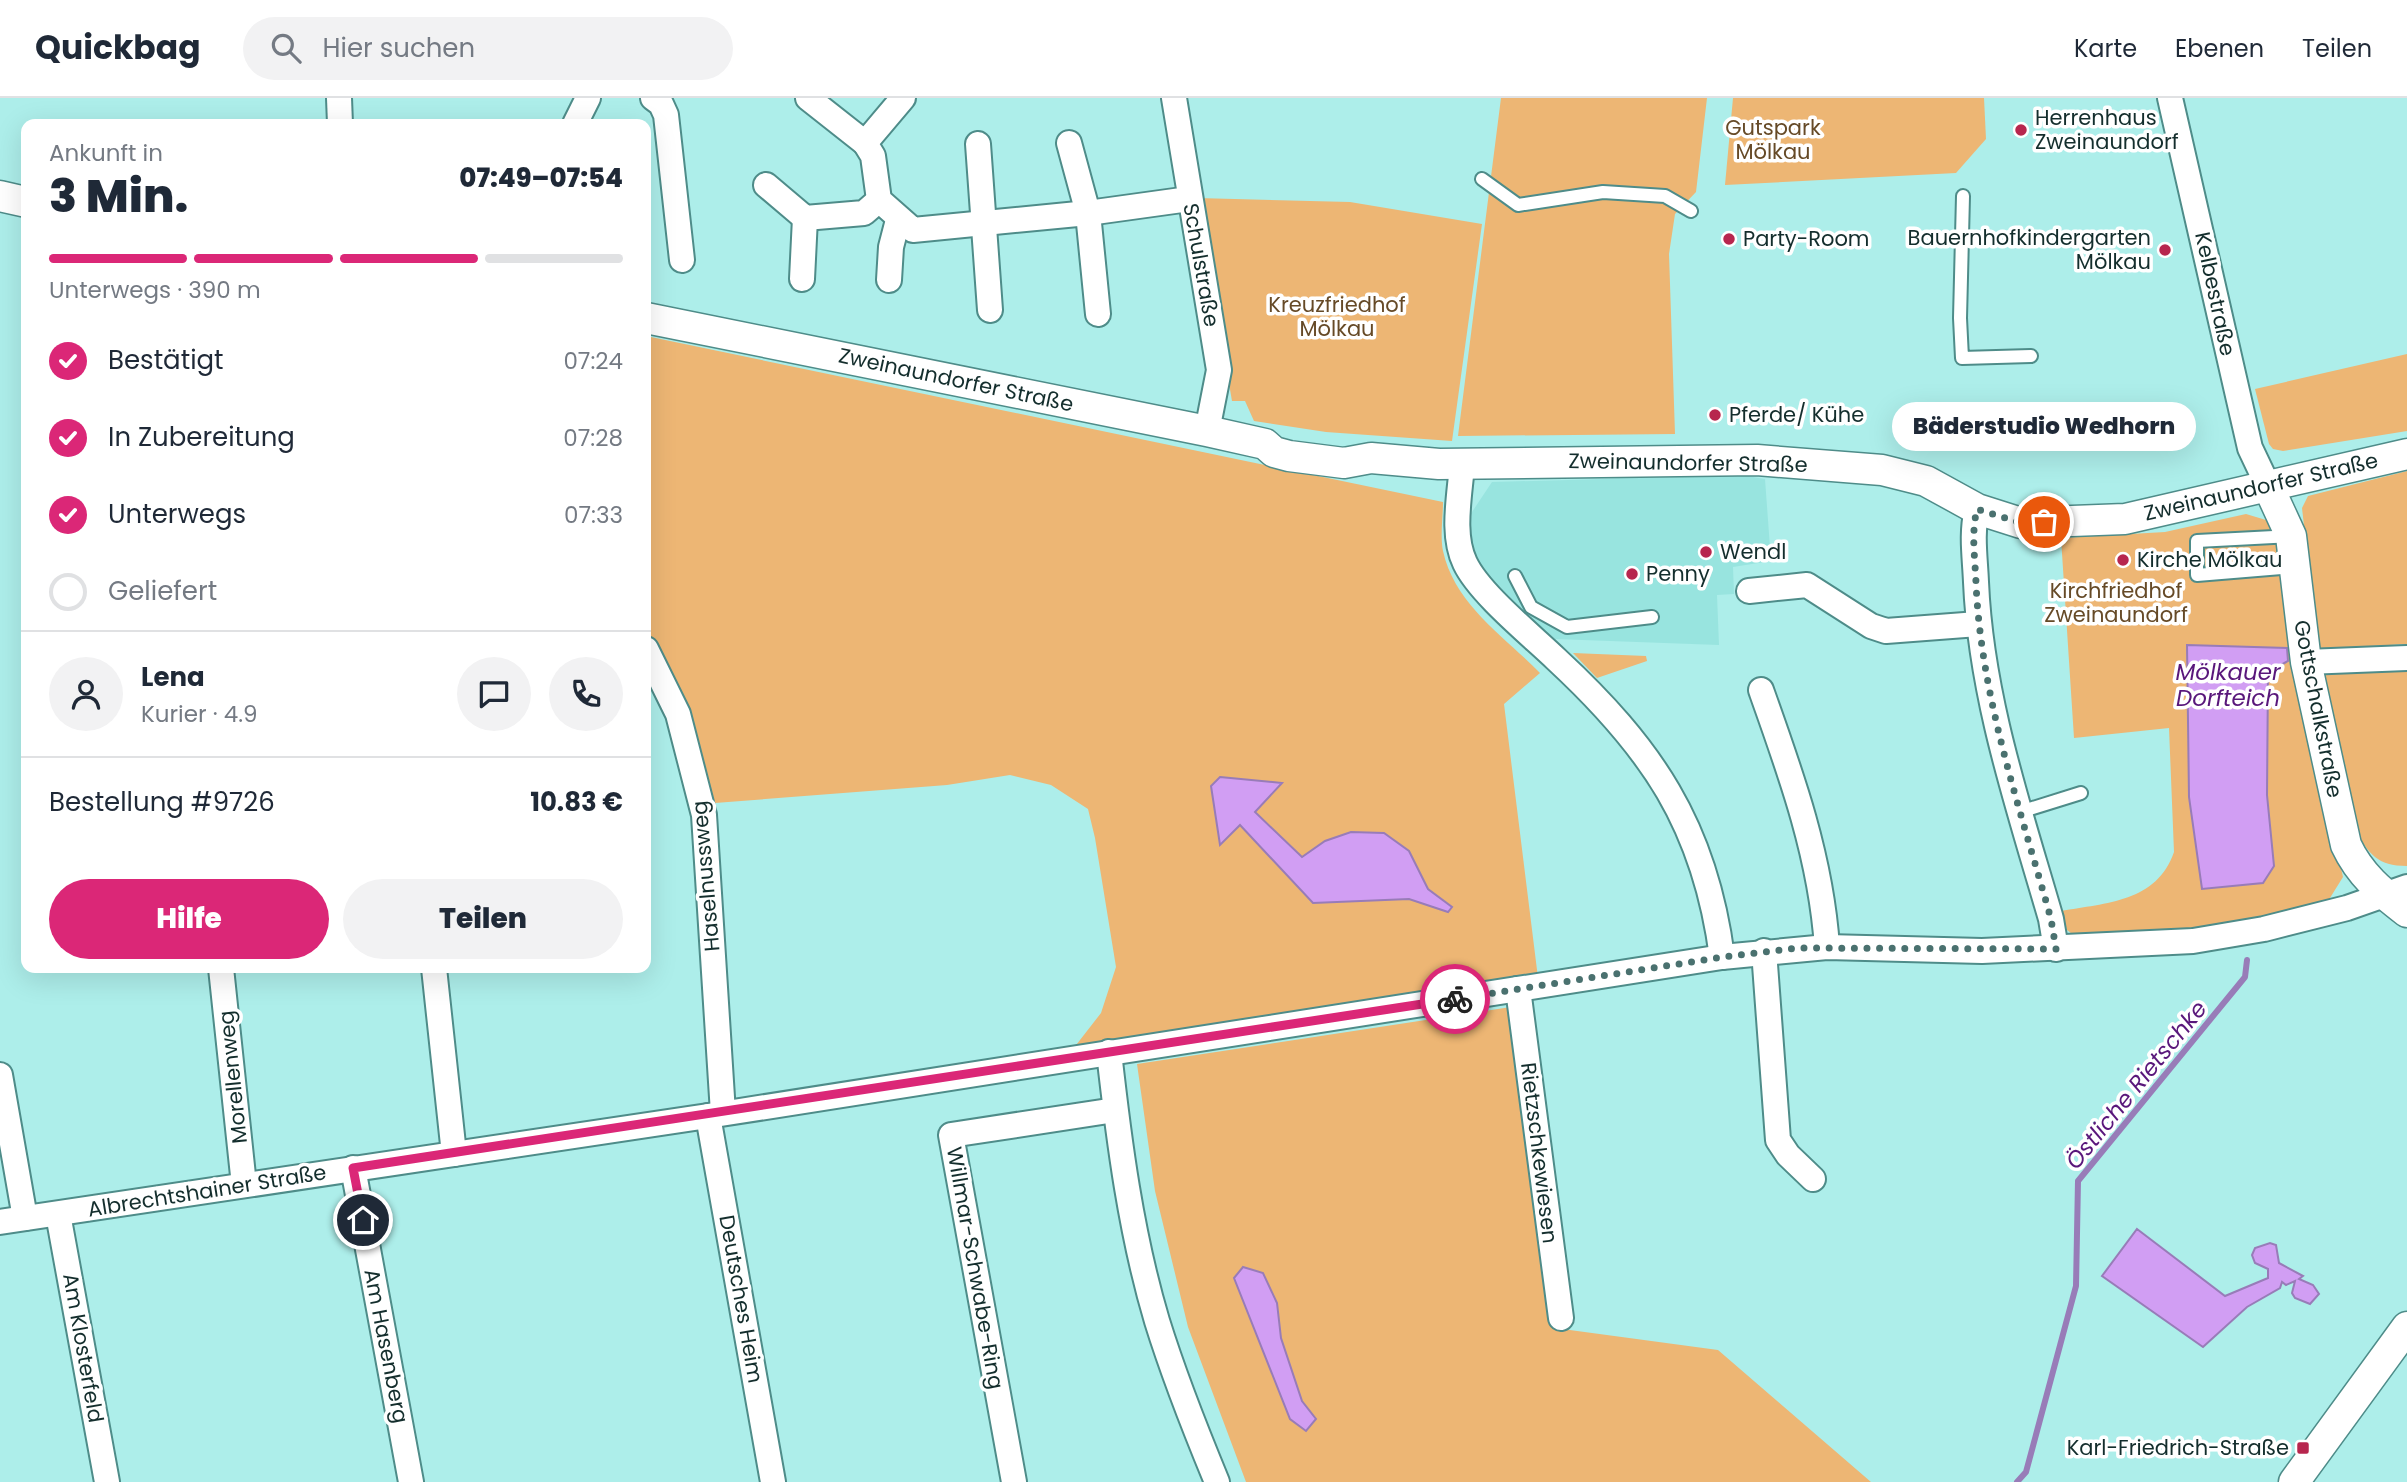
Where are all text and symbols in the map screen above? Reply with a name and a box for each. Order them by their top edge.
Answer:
search box [243,17,733,80]
text: Quickbag [35,24,201,71]
icon: search [267,29,305,67]
text: Hier suchen [323,30,475,66]
text: Karte [2074,32,2137,65]
text: Ebenen [2175,32,2264,65]
text: Teilen [2302,32,2372,65]
place label: Herrenhaus Zweinaundorf [2035,103,2179,156]
park label: Gutspark Mölkau [1725,113,1821,166]
marker: Herrenhaus Zweinaundorf [2013,122,2029,138]
text: Ankunft in [49,137,163,169]
text: 07:49–07:54 [459,160,623,196]
text: 3 Min. [49,164,188,228]
street label: Schulstraße [1176,201,1227,329]
place label: Bauernhofkindergarten Mölkau [1908,223,2151,276]
place label: Party-Room [1743,224,1870,253]
street label: Kelbestraße [2188,229,2243,359]
marker: Party-Room [1721,231,1737,247]
marker: Bauernhofkindergarten Mölkau [2157,242,2173,258]
text: Unterwegs · 390 m [49,274,261,306]
park label: Kreuzfriedhof Mölkau [1268,290,1406,343]
street label: Zweinaundorfer Straße [836,340,1076,419]
icon: check [49,342,87,380]
text: Bestätigt [108,342,224,378]
text: 07:24 [563,345,623,377]
place label: Pferde/ Kühe [1729,400,1864,429]
callout: Bäderstudio Wedhorn [1892,403,2196,452]
marker: Pferde/ Kühe [1707,407,1723,423]
text: Bäderstudio Wedhorn [1913,410,2175,442]
icon: check [49,419,87,457]
text: In Zubereitung [108,419,295,455]
text: 07:28 [563,422,623,454]
street label: Zweinaundorfer Straße [2141,445,2381,528]
street label: Zweinaundorfer Straße [1568,446,1808,479]
pin [2014,492,2074,552]
icon: check [49,496,87,534]
text: Unterwegs [108,496,246,532]
text: 07:33 [564,499,623,531]
icon: bag [2025,503,2063,541]
place label: Wendl [1720,537,1786,566]
marker: Wendl [1698,544,1714,560]
place label: Kirche Mölkau [2137,545,2283,574]
marker: Kirche Mölkau [2115,552,2131,568]
place label: Penny [1646,559,1710,588]
marker: Penny [1624,566,1640,582]
text: Geliefert [108,573,217,609]
park label: Kirchfriedhof Zweinaundorf [2044,576,2188,629]
street label: Gottschalkstraße [2287,618,2350,800]
water label: Mölkauer Dorfteich [2175,656,2282,714]
button: person [49,657,123,731]
button: chat [457,657,531,731]
button: phone [549,657,623,731]
text: Lena [141,659,205,695]
text: Kurier · 4.9 [141,698,258,730]
text: Bestellung #9726 [49,784,275,820]
text: 10.83 € [530,784,623,820]
street label: Haselnussweg [684,800,727,953]
button: Hilfe [49,879,329,959]
button: Teilen [343,879,623,959]
courier [1420,964,1490,1034]
icon: bike [1436,980,1474,1018]
water label: Östliche Rietschke [2058,994,2214,1176]
street label: Morellenweg [211,1009,254,1145]
street label: Rietzschkewiesen [1514,1061,1565,1245]
street label: Willmar-Schwabe-Ring [940,1145,1011,1391]
street label: Albrechtshainer Straße [86,1157,328,1224]
pin [333,1190,393,1250]
icon: home [344,1201,382,1239]
street label: Deutsches Heim [712,1213,771,1385]
street label: Am Hasenberg [357,1266,416,1426]
street label: Am Klosterfeld [56,1271,111,1425]
place label: Karl-Friedrich-Straße [2067,1433,2289,1462]
marker: Karl-Friedrich-Straße [2295,1440,2311,1456]

